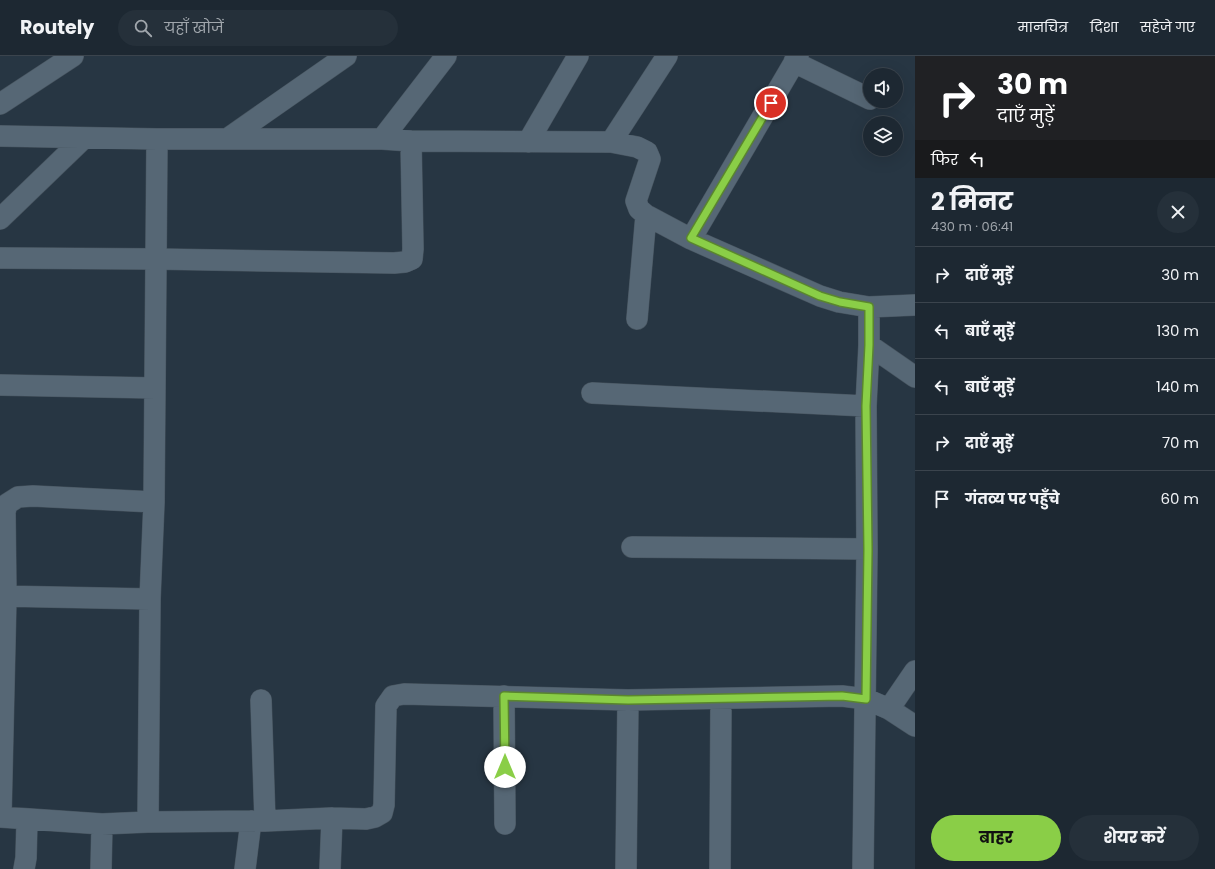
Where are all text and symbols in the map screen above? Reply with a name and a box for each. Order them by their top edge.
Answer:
search box [118,10,398,46]
text: Routely [20,14,94,41]
icon: search [132,17,154,39]
text: यहाँ खोजें [164,17,224,38]
text: मानचित्र [1018,17,1068,37]
text: दिशा [1090,17,1118,37]
text: सहेजे गए [1140,17,1195,37]
text: 30 m [997,65,1068,104]
map controls [863,68,903,156]
button: sound [863,68,903,108]
icon: right [931,72,983,124]
pin [754,86,788,120]
icon: arrive [760,92,782,114]
text: दाएँ मुड़ें [997,103,1054,128]
button: layers [863,116,903,156]
icon: left [966,148,988,170]
text: फिर [931,149,958,170]
text: 2 मिनट [931,185,1013,218]
button: close [1157,191,1199,233]
text: 430 m · 06:41 [931,217,1013,236]
icon: right [931,264,953,286]
text: दाएँ मुड़ें [965,264,1013,285]
text: 30 m [1161,264,1199,285]
icon: left [931,320,953,342]
text: बाएँ मुड़ें [965,320,1014,341]
text: 130 m [1156,320,1199,341]
icon: left [931,376,953,398]
text: बाएँ मुड़ें [965,376,1014,397]
text: 140 m [1156,376,1199,397]
icon: right [931,432,953,454]
text: दाएँ मुड़ें [965,432,1013,453]
text: 70 m [1162,432,1199,453]
icon: arrive [931,488,953,510]
text: गंतव्य पर पहुँचे [965,488,1060,509]
text: 60 m [1161,488,1199,509]
position arrow [484,746,526,788]
button: बाहर [931,815,1061,861]
button: शेयर करें [1069,815,1199,861]

